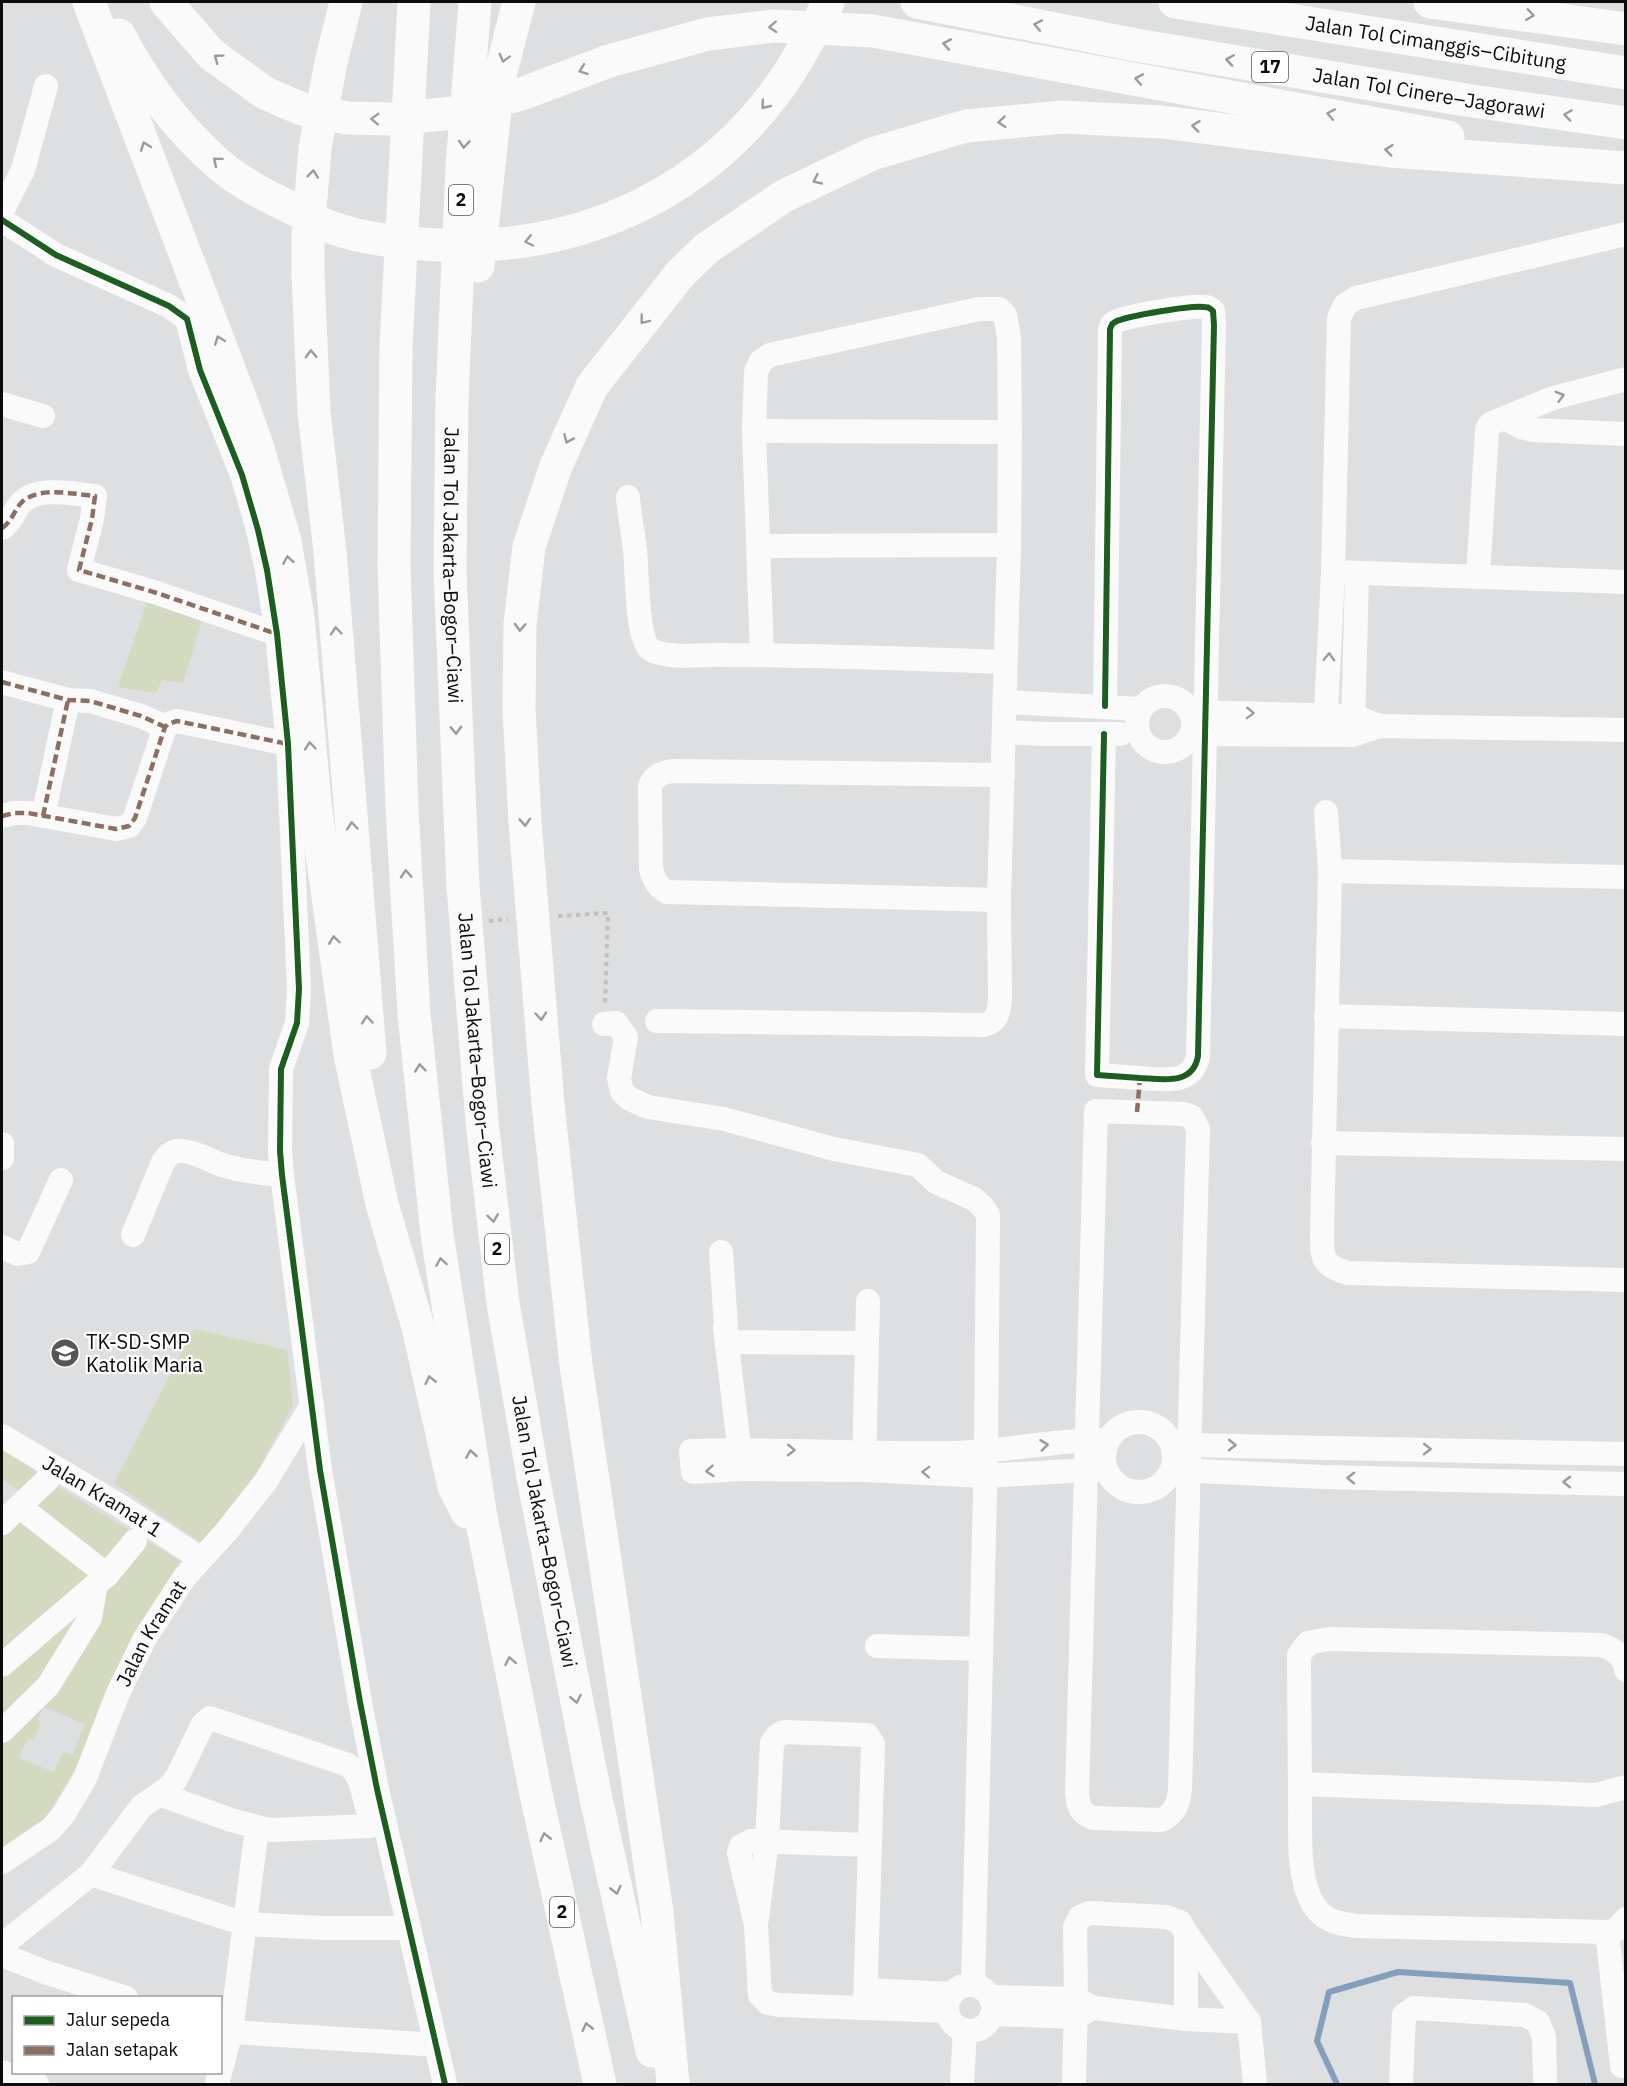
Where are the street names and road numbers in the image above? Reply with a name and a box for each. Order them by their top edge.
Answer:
street label: Jalan Tol Cimanggis–Cibitung [1303,9,1569,76]
road number: 17 [1252,52,1288,82]
street label: Jalan Tol Cinere–Jagorawi [1311,61,1547,124]
road number: 2 [449,185,473,215]
street label: Jalan Tol Jakarta–Bogor–Ciawi [437,427,469,704]
street label: Jalan Tol Jakarta–Bogor–Ciawi [452,911,504,1190]
road number: 2 [485,1234,509,1264]
street label: Jalan Tol Jakarta–Bogor–Ciawi [506,1393,584,1670]
street label: Jalan Kramat 1 [38,1449,168,1543]
street label: Jalan Kramat [109,1575,192,1691]
road number: 2 [550,1897,574,1927]

